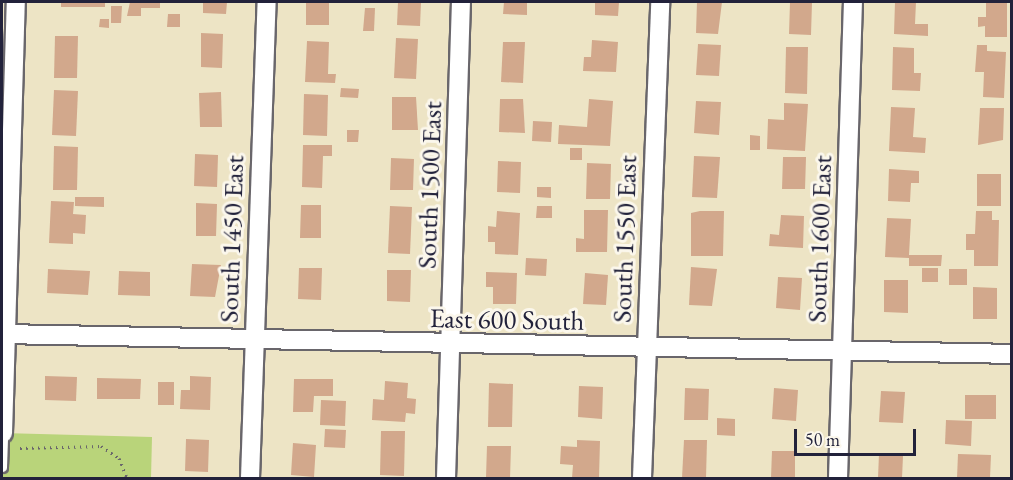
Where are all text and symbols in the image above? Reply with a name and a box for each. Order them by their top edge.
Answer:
street label: South 1500 East [410,101,448,269]
street label: South 1450 East [212,155,250,323]
street label: South 1550 East [605,155,643,323]
street label: South 1600 East [800,155,838,323]
street label: East 600 South [429,301,585,337]
scale bar [797,417,918,455]
text: 50 m [805,428,840,451]

